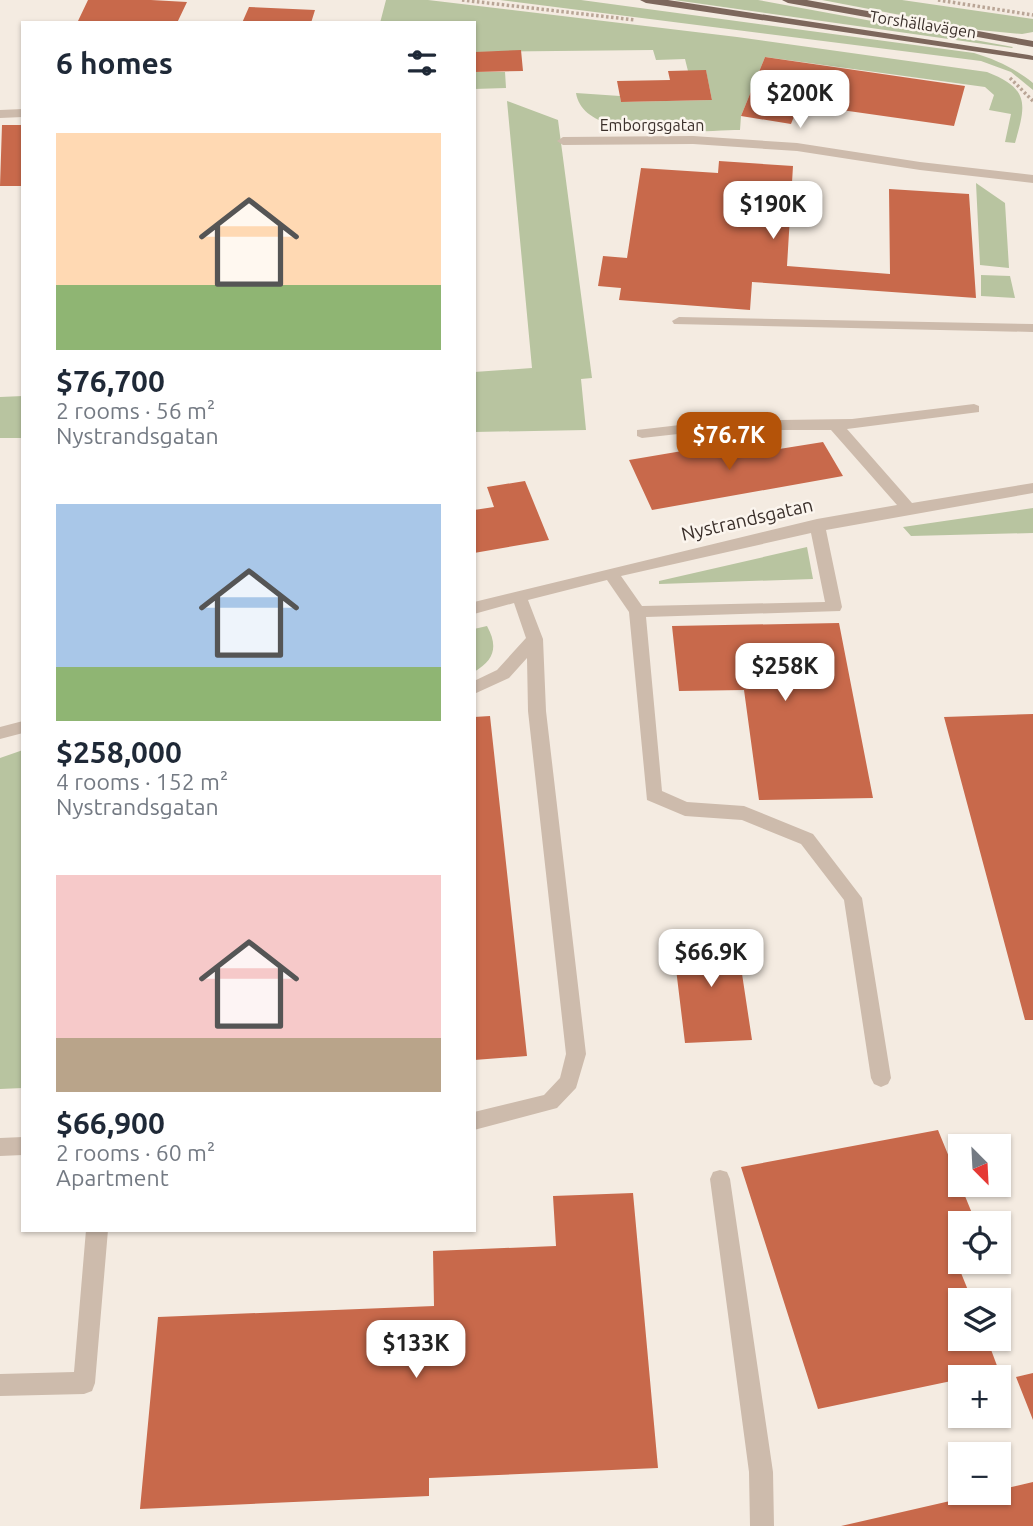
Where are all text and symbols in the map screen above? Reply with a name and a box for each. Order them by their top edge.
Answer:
street label: Torshällavägen [868,7,978,41]
icon: filters [403,44,441,82]
text: 6 homes [56,46,173,80]
pin: $200K [751,71,849,130]
text: $200K [766,80,834,105]
street label: Emborgsgatan [600,116,704,134]
icon: home [186,179,312,305]
pin: $190K [724,182,822,241]
text: $190K [739,191,807,216]
text: $76,700 [56,364,165,398]
text: 2 rooms · 56 m² [56,398,215,423]
pin: $76.7K [672,412,786,472]
text: $76.7K [693,422,765,447]
text: Nystrandsgatan [56,423,219,448]
street label: Nystrandsgatan [679,493,815,545]
icon: home [186,550,312,676]
pin: $258K [736,644,834,703]
text: $258K [751,653,819,678]
text: $258,000 [56,735,182,769]
text: 4 rooms · 152 m² [56,769,228,794]
text: Nystrandsgatan [56,794,219,819]
icon: home [186,921,312,1047]
pin: $66.9K [654,930,768,989]
text: $66.9K [675,939,747,964]
text: $66,900 [56,1106,165,1140]
north arrow [948,1134,1012,1197]
map controls [948,1134,1011,1505]
text: 2 rooms · 60 m² [56,1140,215,1165]
text: Apartment [56,1165,169,1190]
button: locate [948,1211,1011,1274]
button: layers [948,1288,1011,1351]
pin: $133K [367,1320,465,1380]
text: $133K [382,1330,450,1355]
button: + [948,1365,1011,1428]
button: − [948,1442,1011,1505]

